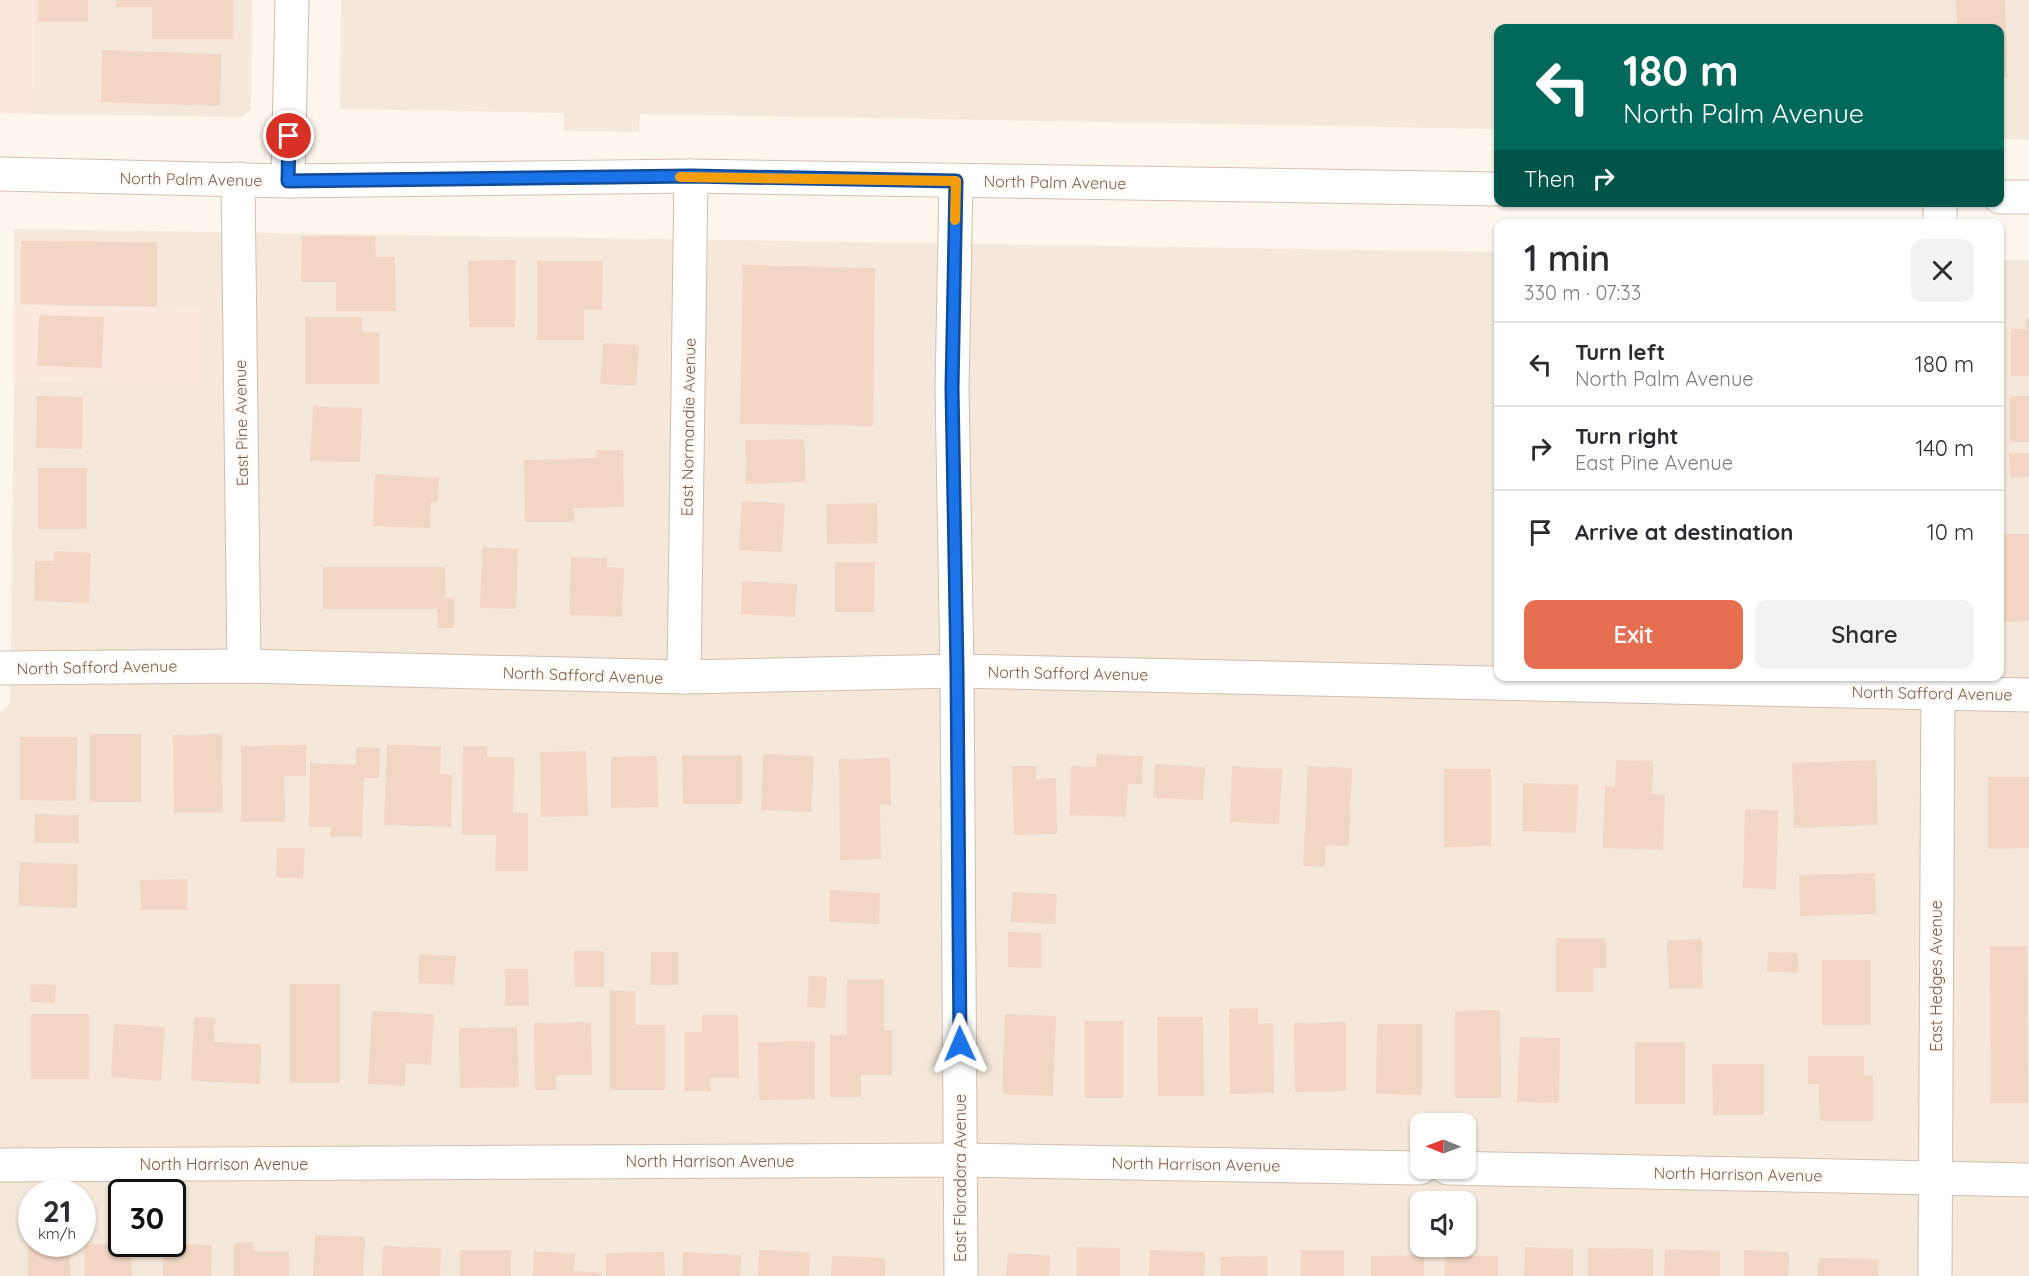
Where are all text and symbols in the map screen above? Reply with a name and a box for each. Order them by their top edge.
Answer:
text: 180 m [1623,44,1739,97]
icon: left [1524,48,1602,126]
text: North Palm Avenue [1623,96,1864,130]
pin [263,110,314,161]
icon: arrive [272,119,305,152]
icon: right [1587,162,1620,195]
text: Then [1524,165,1575,193]
street label: North Palm Avenue [119,168,263,190]
street label: North Palm Avenue [983,171,1127,193]
text: 1 min [1524,235,1610,280]
button: close [1911,239,1974,302]
text: 330 m · 07:33 [1524,280,1641,305]
street label: East Normandie Avenue [676,338,700,516]
text: Turn left [1575,338,1665,366]
icon: left [1524,348,1557,381]
text: 180 m [1915,350,1974,378]
street label: East Pine Avenue [230,360,252,486]
text: North Palm Avenue [1575,366,1754,391]
text: Turn right [1575,422,1679,450]
icon: right [1524,432,1557,465]
text: 140 m [1915,434,1974,462]
text: East Pine Avenue [1575,450,1733,475]
icon: arrive [1524,516,1557,549]
text: Arrive at destination [1575,518,1793,546]
text: 10 m [1927,518,1974,546]
button: Exit [1524,600,1743,669]
button: Share [1755,600,1974,669]
street label: North Safford Avenue [16,656,178,678]
street label: North Safford Avenue [502,662,664,688]
street label: North Safford Avenue [987,662,1149,684]
street label: North Safford Avenue [1851,682,2013,704]
street label: East Hedges Avenue [1926,900,1946,1052]
position arrow [928,1012,992,1076]
street label: East Floradora Avenue [950,1094,970,1262]
north arrow [1410,1113,1476,1179]
map controls [1410,1113,1476,1257]
street label: North Harrison Avenue [626,1151,794,1171]
street label: North Harrison Avenue [1111,1153,1281,1175]
street label: North Harrison Avenue [140,1154,308,1174]
street label: North Harrison Avenue [1653,1163,1823,1185]
speed limit sign: 30 [108,1179,186,1257]
button: sound [1410,1191,1476,1257]
text: 21 [43,1192,71,1230]
text: km/h [38,1224,76,1243]

